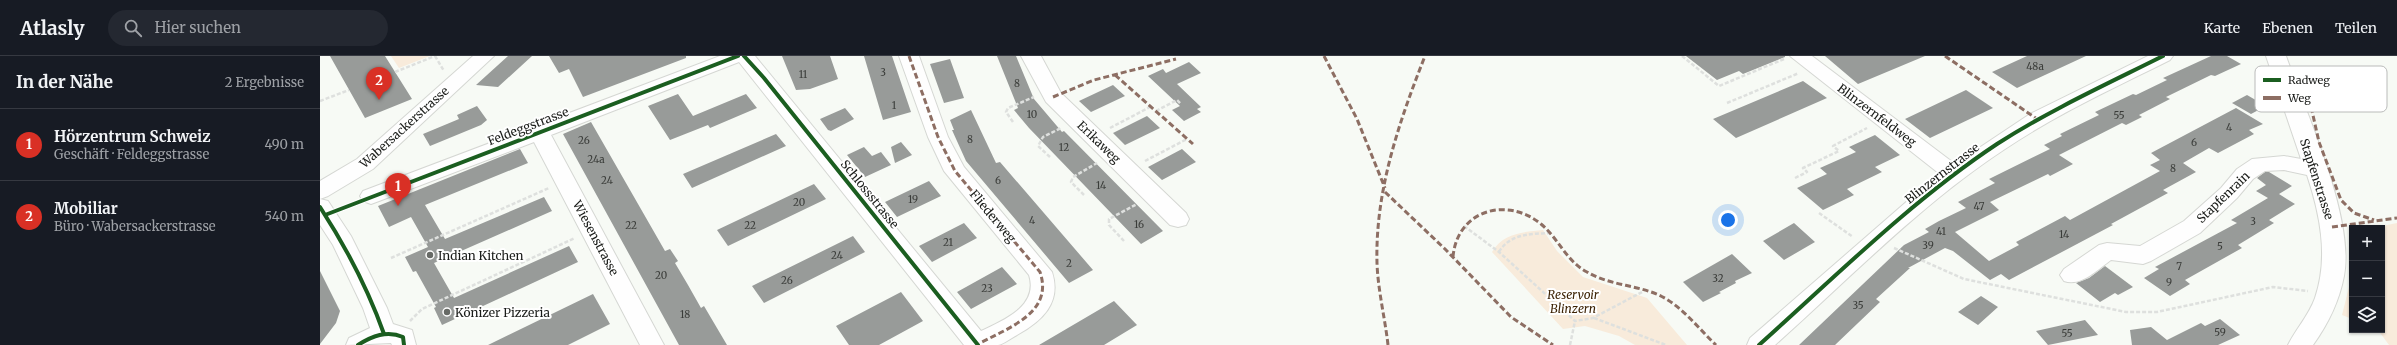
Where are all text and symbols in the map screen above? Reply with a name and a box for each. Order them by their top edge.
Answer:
search box [108,10,388,46]
text: Atlasly [20,16,84,40]
icon: search [122,17,144,39]
text: Hier suchen [154,18,241,37]
text: Karte [2204,19,2240,37]
text: Ebenen [2262,19,2313,37]
text: Teilen [2335,19,2377,37]
house number: 48a [2026,60,2044,73]
house number: 3 [880,66,886,79]
legend [2255,66,2387,112]
pin: 2 [366,67,392,100]
house number: 11 [799,68,808,81]
text: In der Nähe [16,71,113,93]
text: Radweg [2288,73,2330,87]
text: 2 Ergebnisse [225,74,304,91]
house number: 8 [1014,77,1020,90]
street label: Blinzernfeldweg [1835,80,1920,150]
street label: Wabersackerstrasse [356,83,452,172]
text: Weg [2287,91,2311,105]
house number: 1 [892,99,897,112]
street label: Feldeggstrasse [485,104,571,148]
house number: 10 [1027,108,1037,121]
house number: 55 [2113,109,2125,122]
street label: Erikaweg [1074,118,1124,167]
house number: 4 [2226,121,2232,134]
text: Hörzentrum Schweiz [54,127,211,146]
house number: 8 [967,133,973,146]
house number: 26 [578,134,590,147]
text: 1 [26,136,32,153]
text: 490 m [265,136,304,153]
house number: 6 [2191,136,2197,149]
street label: Stapfenstrasse [2297,137,2337,221]
street label: Blinzernstrasse [1902,139,1982,207]
house number: 12 [1059,141,1069,154]
text: Geschäft · Feldeggstrasse [54,146,209,163]
house number: 24a [587,153,605,166]
street label: Schlossstrasse [838,157,902,231]
house number: 8 [2170,162,2176,175]
street label: Stapfenrain [2193,168,2253,226]
pin: 1 [385,173,411,206]
house number: 24 [601,174,613,187]
house number: 6 [995,174,1001,187]
house number: 14 [1096,179,1106,192]
street label: Fliederweg [967,187,1020,246]
house number: 19 [908,193,918,206]
house number: 20 [793,196,805,209]
street label: Wiesenstrasse [569,197,622,278]
text: Mobiliar [54,199,118,218]
house number: 47 [1974,200,1985,213]
text: 2 [25,208,33,225]
text: 540 m [264,208,304,225]
your location [1718,210,1738,230]
house number: 4 [1029,214,1035,227]
house number: 3 [2250,215,2256,228]
text: Büro · Wabersackerstrasse [54,218,216,235]
house number: 16 [1134,218,1144,231]
house number: 22 [625,219,637,232]
house number: 22 [744,219,756,232]
house number: 41 [1936,225,1946,238]
map controls [2349,225,2385,333]
button: + [2349,225,2385,261]
house number: 14 [2059,228,2069,241]
house number: 21 [943,236,954,249]
house number: 39 [1922,239,1934,252]
house number: 5 [2217,240,2223,253]
place label: Indian Kitchen [438,248,523,263]
house number: 24 [831,249,843,262]
marker: Indian Kitchen [425,250,435,260]
house number: 2 [1066,257,1072,270]
house number: 7 [2176,260,2182,273]
button: − [2349,261,2385,297]
house number: 20 [655,269,667,282]
house number: 32 [1712,272,1724,285]
house number: 26 [781,274,793,287]
house number: 9 [2166,276,2172,289]
house number: 23 [981,282,993,295]
park label: Reservoir Blinzern [1547,287,1600,316]
button: layers [2349,297,2385,333]
house number: 35 [1852,299,1864,312]
place label: Könizer Pizzeria [455,305,550,320]
marker: Könizer Pizzeria [442,307,452,317]
house number: 18 [680,308,690,321]
house number: 59 [2214,326,2226,339]
house number: 55 [2061,327,2073,340]

